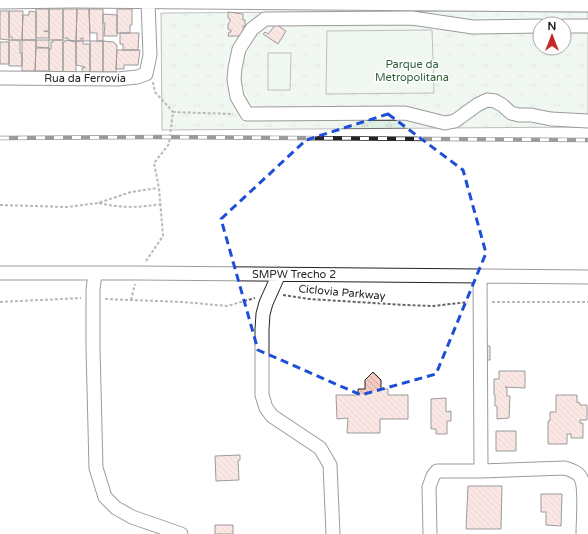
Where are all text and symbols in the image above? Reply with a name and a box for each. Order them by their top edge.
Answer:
north arrow [532,16,572,56]
text: N [548,20,556,33]
park label: Parque da Metropolitana [375,58,449,84]
street label: Rua da Ferrovia [44,72,126,85]
street label: SMPW Trecho 2 [252,268,336,281]
street label: Ciclovia Parkway [298,282,386,303]

